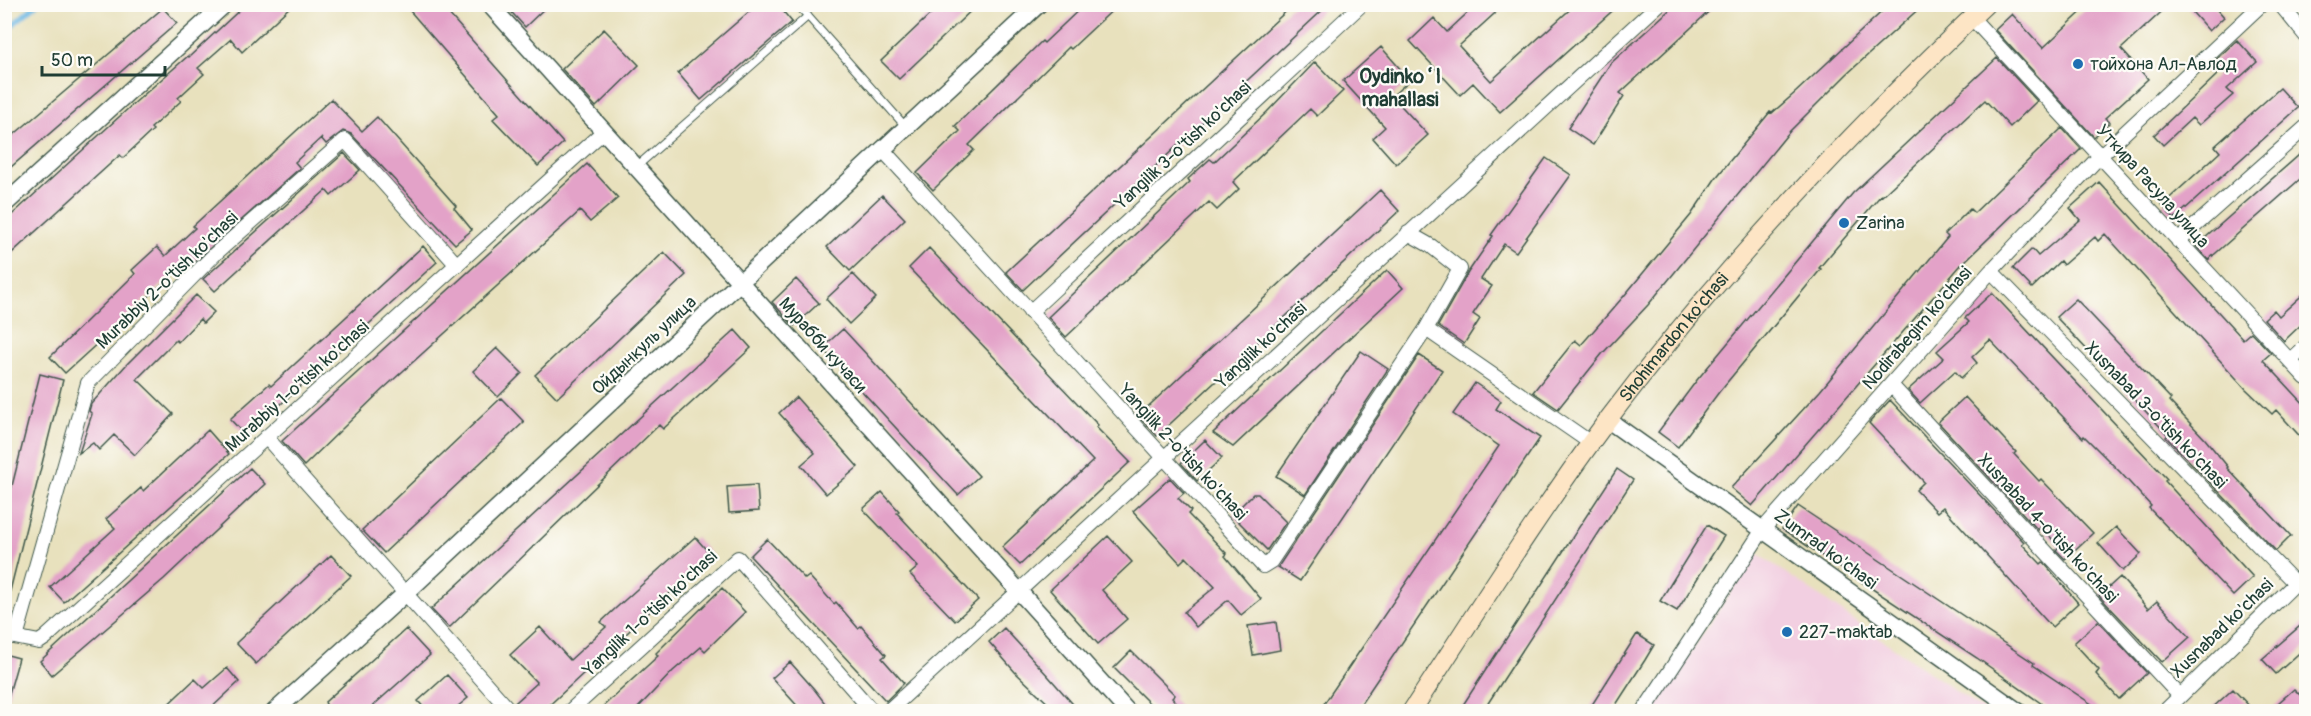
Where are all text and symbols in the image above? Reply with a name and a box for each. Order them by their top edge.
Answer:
scale bar [42,39,165,77]
text: 50 m [51,49,93,72]
place label: тойхона Ал-Авлод [2090,53,2237,76]
marker: тойхона Ал-Авлод [2071,57,2085,71]
district label: Oydinkoʻl mahallasi [1359,64,1441,112]
street label: Yangilik 3-o'tish ko'chasi [1109,76,1257,215]
street label: Уткира Расула улица [2091,120,2214,253]
street label: Murabbiy 2-o'tish ko'chasi [91,206,243,354]
place label: Zarina [1856,212,1905,235]
marker: Zarina [1837,216,1851,230]
street label: Nodirabegim ko'chasi [1858,262,1977,395]
street label: Shohimardon ko'chasi [1614,268,1734,407]
street label: Ойдынкуль улица [587,291,702,400]
street label: Мурабби кучаси [774,293,872,398]
street label: Yangilik ko'chasi [1210,297,1312,394]
street label: Murabbiy 1-o'tish ko'chasi [221,316,374,457]
street label: Xusnabad 3-o'tish ko'chasi [2079,337,2232,494]
street label: Yangilik 2-o'tish ko'chasi [1113,378,1252,526]
street label: Xusnabad 4-o'tish ko'chasi [1972,449,2123,608]
street label: Zumrad ko'chasi [1769,504,1882,595]
street label: Yangilik 1-o'tish ko'chasi [578,545,722,682]
street label: Xusnabad ko'chasi [2166,574,2278,683]
place label: 227-maktab [1799,621,1893,644]
marker: 227-maktab [1780,625,1794,639]

